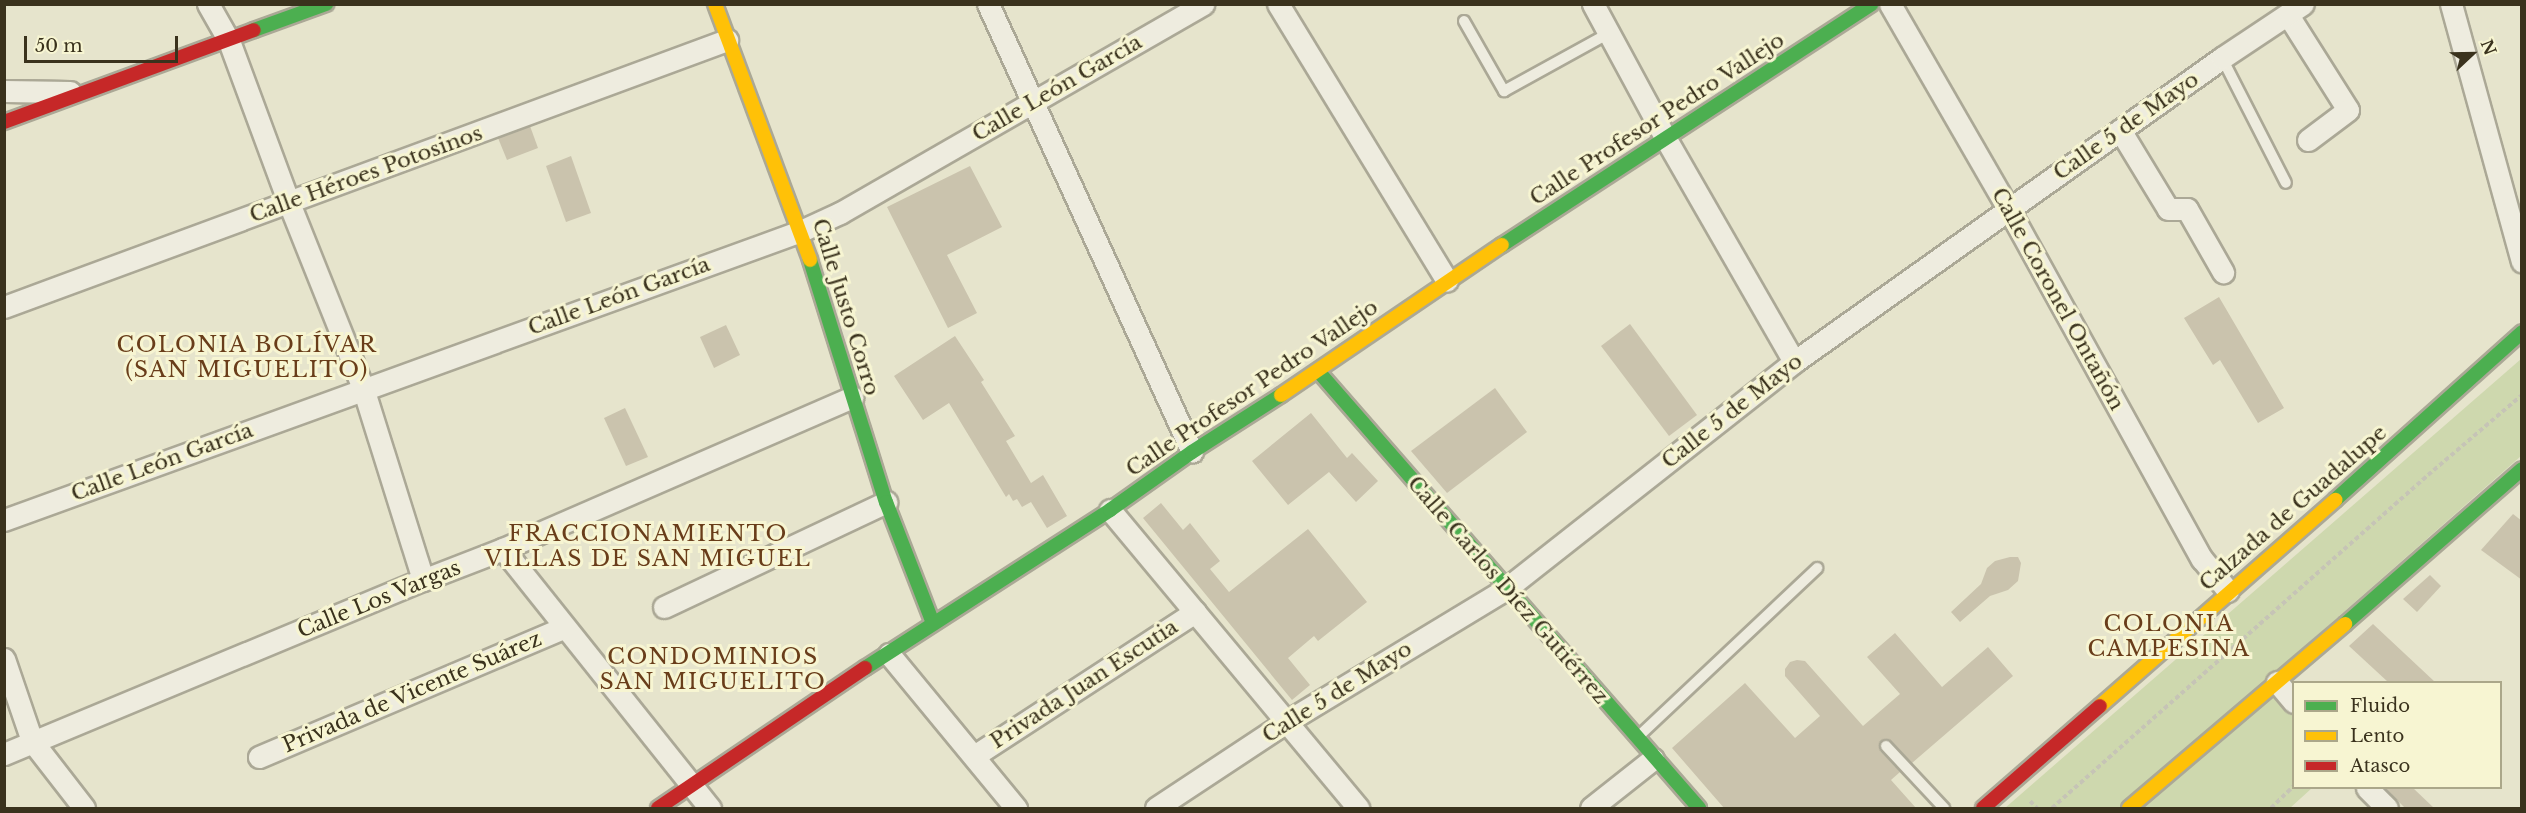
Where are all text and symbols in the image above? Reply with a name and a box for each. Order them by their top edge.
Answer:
scale bar [27,24,182,62]
north arrow [2442,24,2502,84]
street label: Calle Profesor Pedro Vallejo [1525,27,1789,211]
street label: Calle León García [968,29,1146,147]
text: 50 m [35,35,83,57]
text: N [2477,37,2501,58]
street label: Calle 5 de Mayo [2049,67,2203,185]
street label: Calle Héroes Potosinos [246,120,486,228]
street label: Calle Coronel Ontañón [1986,183,2130,415]
street label: Calle Justo Corro [807,216,885,398]
street label: Calle León García [525,251,713,341]
street label: Calle Profesor Pedro Vallejo [1121,294,1383,482]
district label: COLONIA BOLÍVAR (SAN MIGUELITO) [116,331,378,382]
street label: Calle 5 de Mayo [1657,348,1807,474]
street label: Calle León García [68,417,256,507]
street label: Calzada de Guadalupe [2194,420,2392,596]
street label: Calle Carlos Díez Gutiérrez [1402,471,1614,709]
district label: FRACCIONAMIENTO VILLAS DE SAN MIGUEL [484,520,812,572]
street label: Calle Los Vargas [293,555,465,643]
district label: COLONIA CAMPESINA [2087,610,2251,662]
street label: Privada Juan Escutia [986,614,1182,754]
street label: Privada de Vicente Suárez [278,626,546,758]
street label: Calle 5 de Mayo [1258,636,1416,748]
district label: CONDOMINIOS SAN MIGUELITO [600,643,826,694]
legend [2292,681,2502,789]
text: Fluido [2350,695,2410,717]
text: Lento [2350,725,2404,747]
text: Atasco [2350,755,2410,777]

